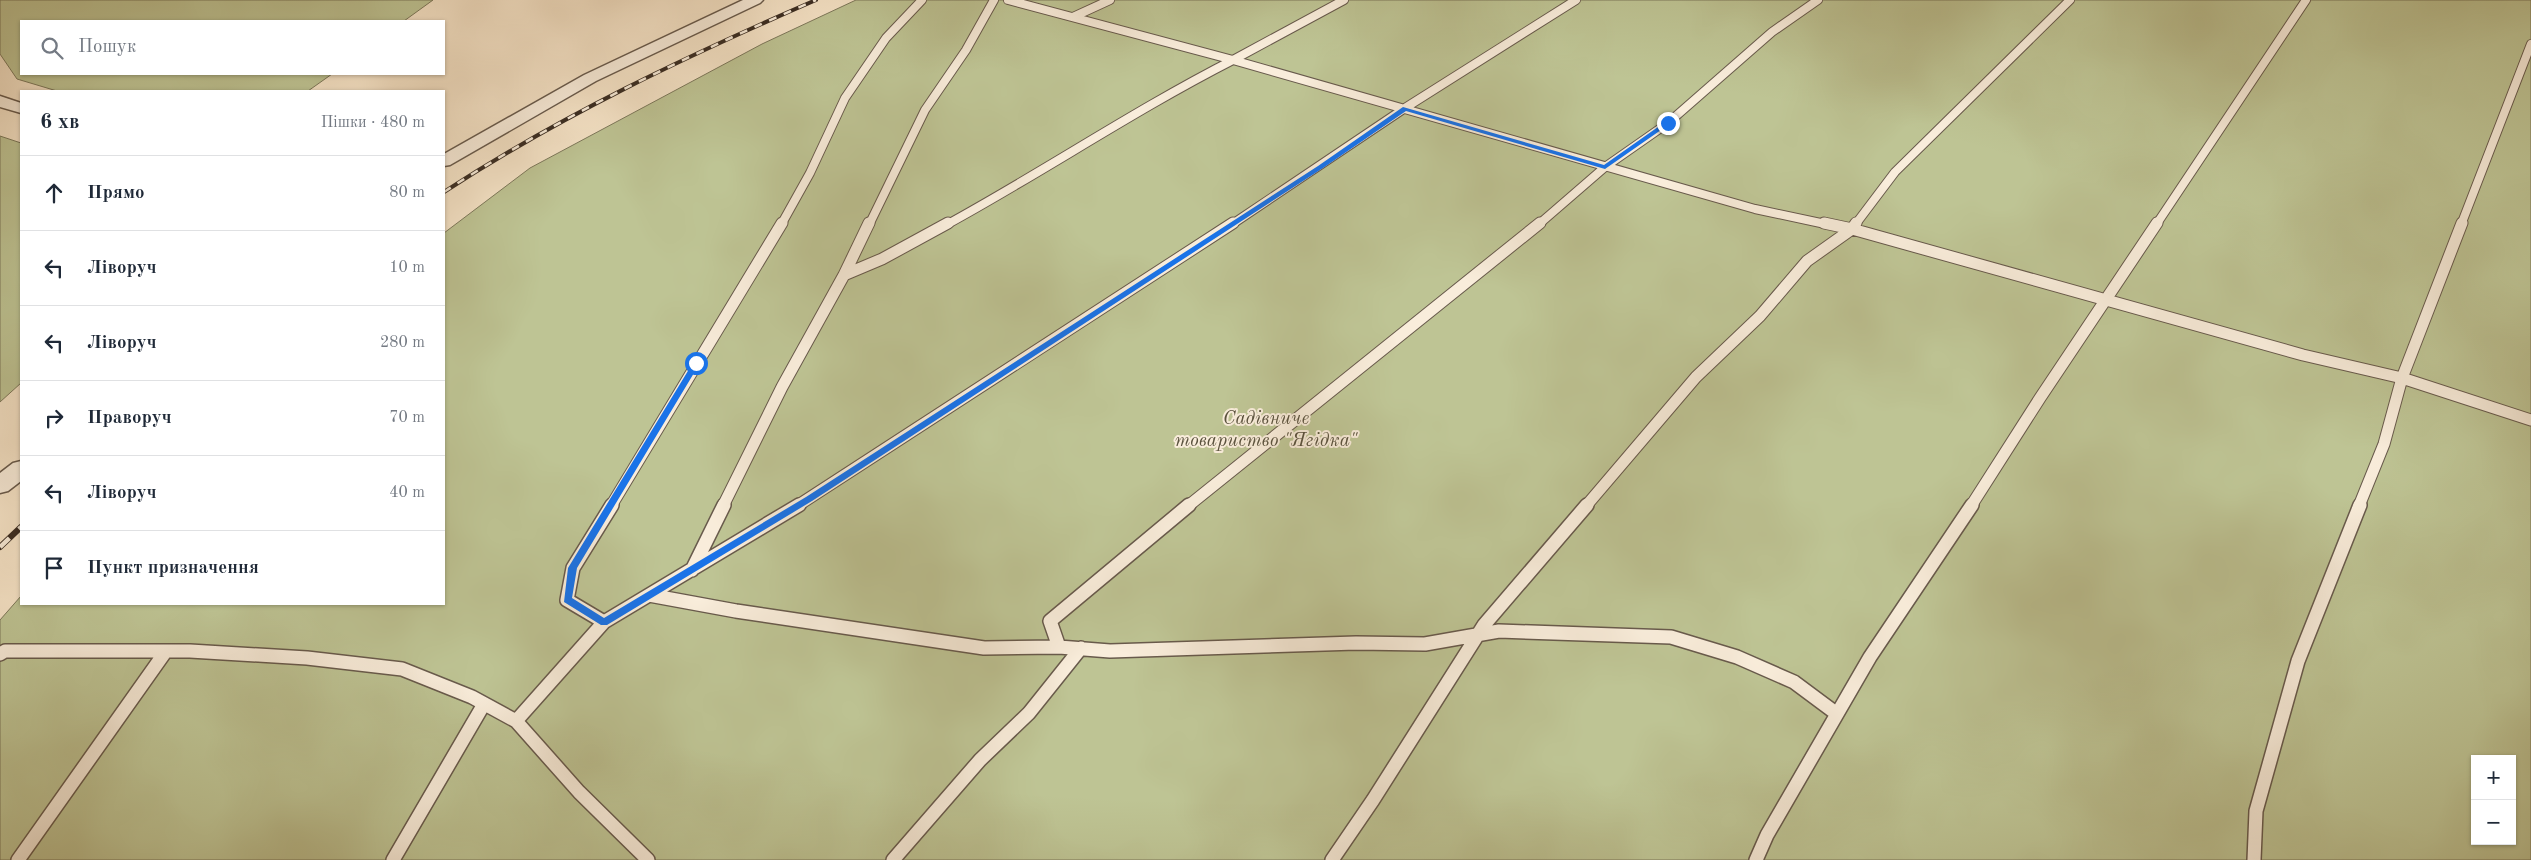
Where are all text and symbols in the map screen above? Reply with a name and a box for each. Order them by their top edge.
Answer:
search box [20,20,445,75]
icon: search [38,34,66,62]
text: Пошук [78,38,136,57]
text: 6 хв [40,112,79,133]
route end [1657,112,1680,135]
text: Пішки · 480 m [321,115,425,131]
icon: ahead [40,179,68,207]
text: Прямо [87,184,145,203]
text: 80 m [389,185,425,201]
icon: left [40,254,68,282]
text: Ліворуч [87,259,157,278]
text: 10 m [389,260,425,276]
icon: left [40,329,68,357]
text: Ліворуч [87,334,157,353]
text: 280 m [380,335,425,351]
route start [685,352,708,375]
icon: right [40,404,68,432]
text: Праворуч [87,409,172,428]
text: 70 m [389,410,425,426]
park label: Садівниче товариство "Ягідка" [1175,410,1358,451]
icon: left [40,479,68,507]
text: Ліворуч [87,484,157,503]
text: 40 m [389,485,425,501]
icon: arrive [40,554,68,582]
text: Пункт призначення [87,559,259,578]
map controls [2471,755,2516,845]
button: + [2471,755,2516,800]
button: − [2471,800,2516,845]

